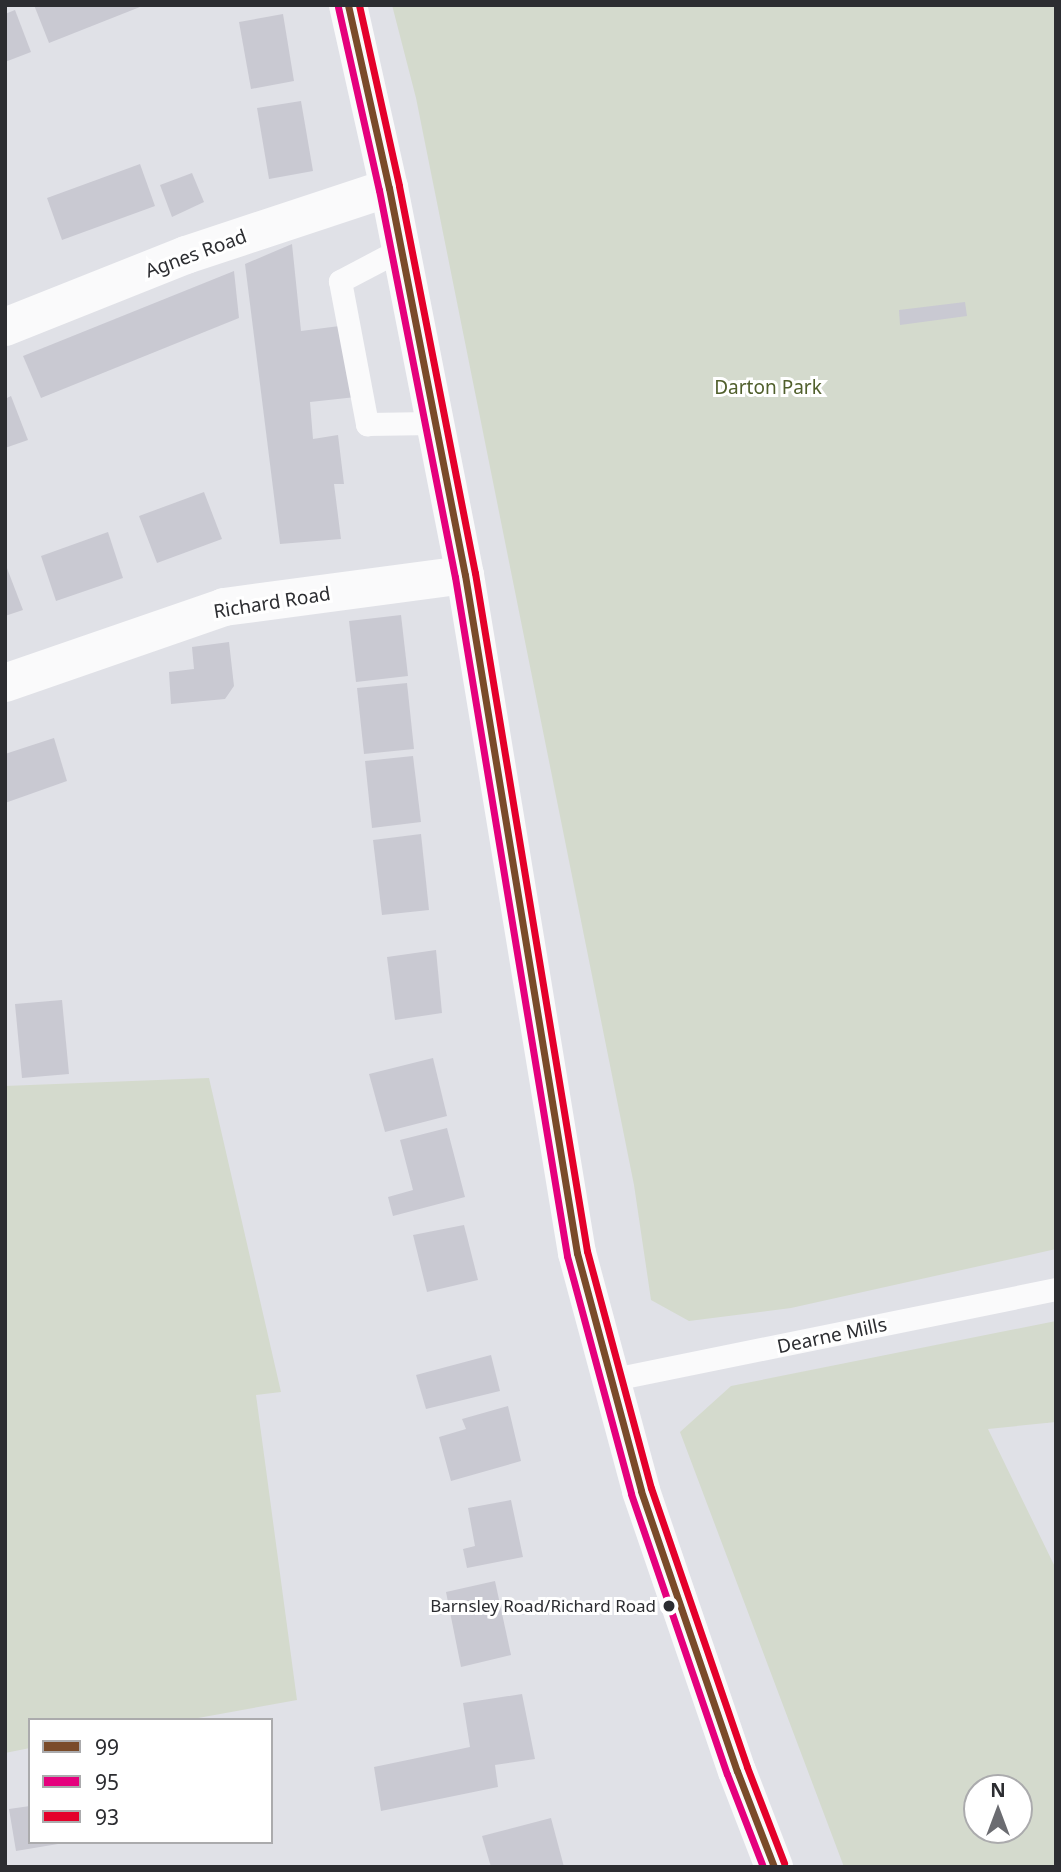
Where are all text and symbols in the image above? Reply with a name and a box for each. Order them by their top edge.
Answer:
street label: Agnes Road [142,225,250,283]
park label: Darton Park [714,377,822,399]
street label: Richard Road [212,583,332,623]
street label: Dearne Mills [775,1313,889,1359]
place label: Barnsley Road/Richard Road [430,1596,656,1616]
marker: Barnsley Road/Richard Road [662,1599,676,1613]
legend [28,1718,273,1844]
text: 99 [95,1733,119,1761]
text: 95 [95,1768,119,1796]
north arrow [963,1774,1033,1844]
text: N [990,1777,1006,1803]
text: 93 [95,1803,119,1831]

